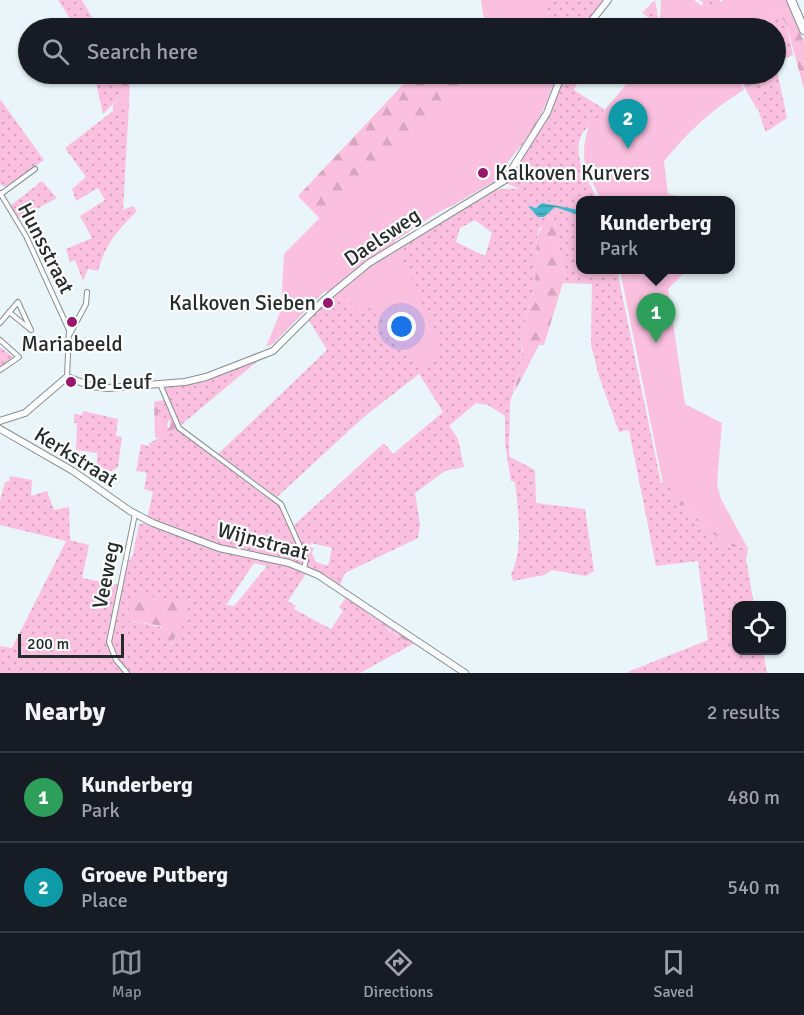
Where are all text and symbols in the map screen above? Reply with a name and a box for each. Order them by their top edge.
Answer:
search box [18,18,786,84]
icon: search [39,35,72,68]
text: Search here [87,38,198,65]
pin: 2 [608,100,648,149]
place label: Kalkoven Kurvers [495,160,650,186]
marker: Kalkoven Kurvers [476,166,490,180]
popup [576,196,735,274]
street label: Hunsstraat [12,198,80,298]
street label: Daelsweg [339,202,425,272]
text: Kunderberg [600,209,711,236]
text: Park [600,236,638,261]
place label: Kalkoven Sieben [169,290,316,316]
pin: 1 [636,294,676,343]
marker: Kalkoven Sieben [321,296,335,310]
your location [387,312,416,341]
marker: Mariabeeld [65,315,79,329]
place label: Mariabeeld [21,331,123,357]
place label: De Leuf [83,369,152,395]
marker: De Leuf [64,375,78,389]
street label: Kerkstraat [29,421,123,493]
street label: Wijnstraat [215,516,311,566]
street label: Veeweg [87,539,125,611]
map controls [732,601,786,655]
button: locate [732,601,786,655]
scale bar [18,631,124,658]
text: 200 m [27,634,69,654]
text: Nearby [24,696,105,728]
text: 2 results [707,700,780,725]
text: Kunderberg [81,771,193,798]
text: 1 [38,785,49,810]
text: 480 m [727,785,780,810]
text: Park [81,798,119,823]
text: Groeve Putberg [81,861,228,888]
text: 2 [38,875,49,900]
text: 540 m [727,875,780,900]
text: Place [81,888,128,913]
tab: Map [110,946,143,1002]
tab: Directions [363,946,433,1002]
tab: Saved [654,946,694,1002]

